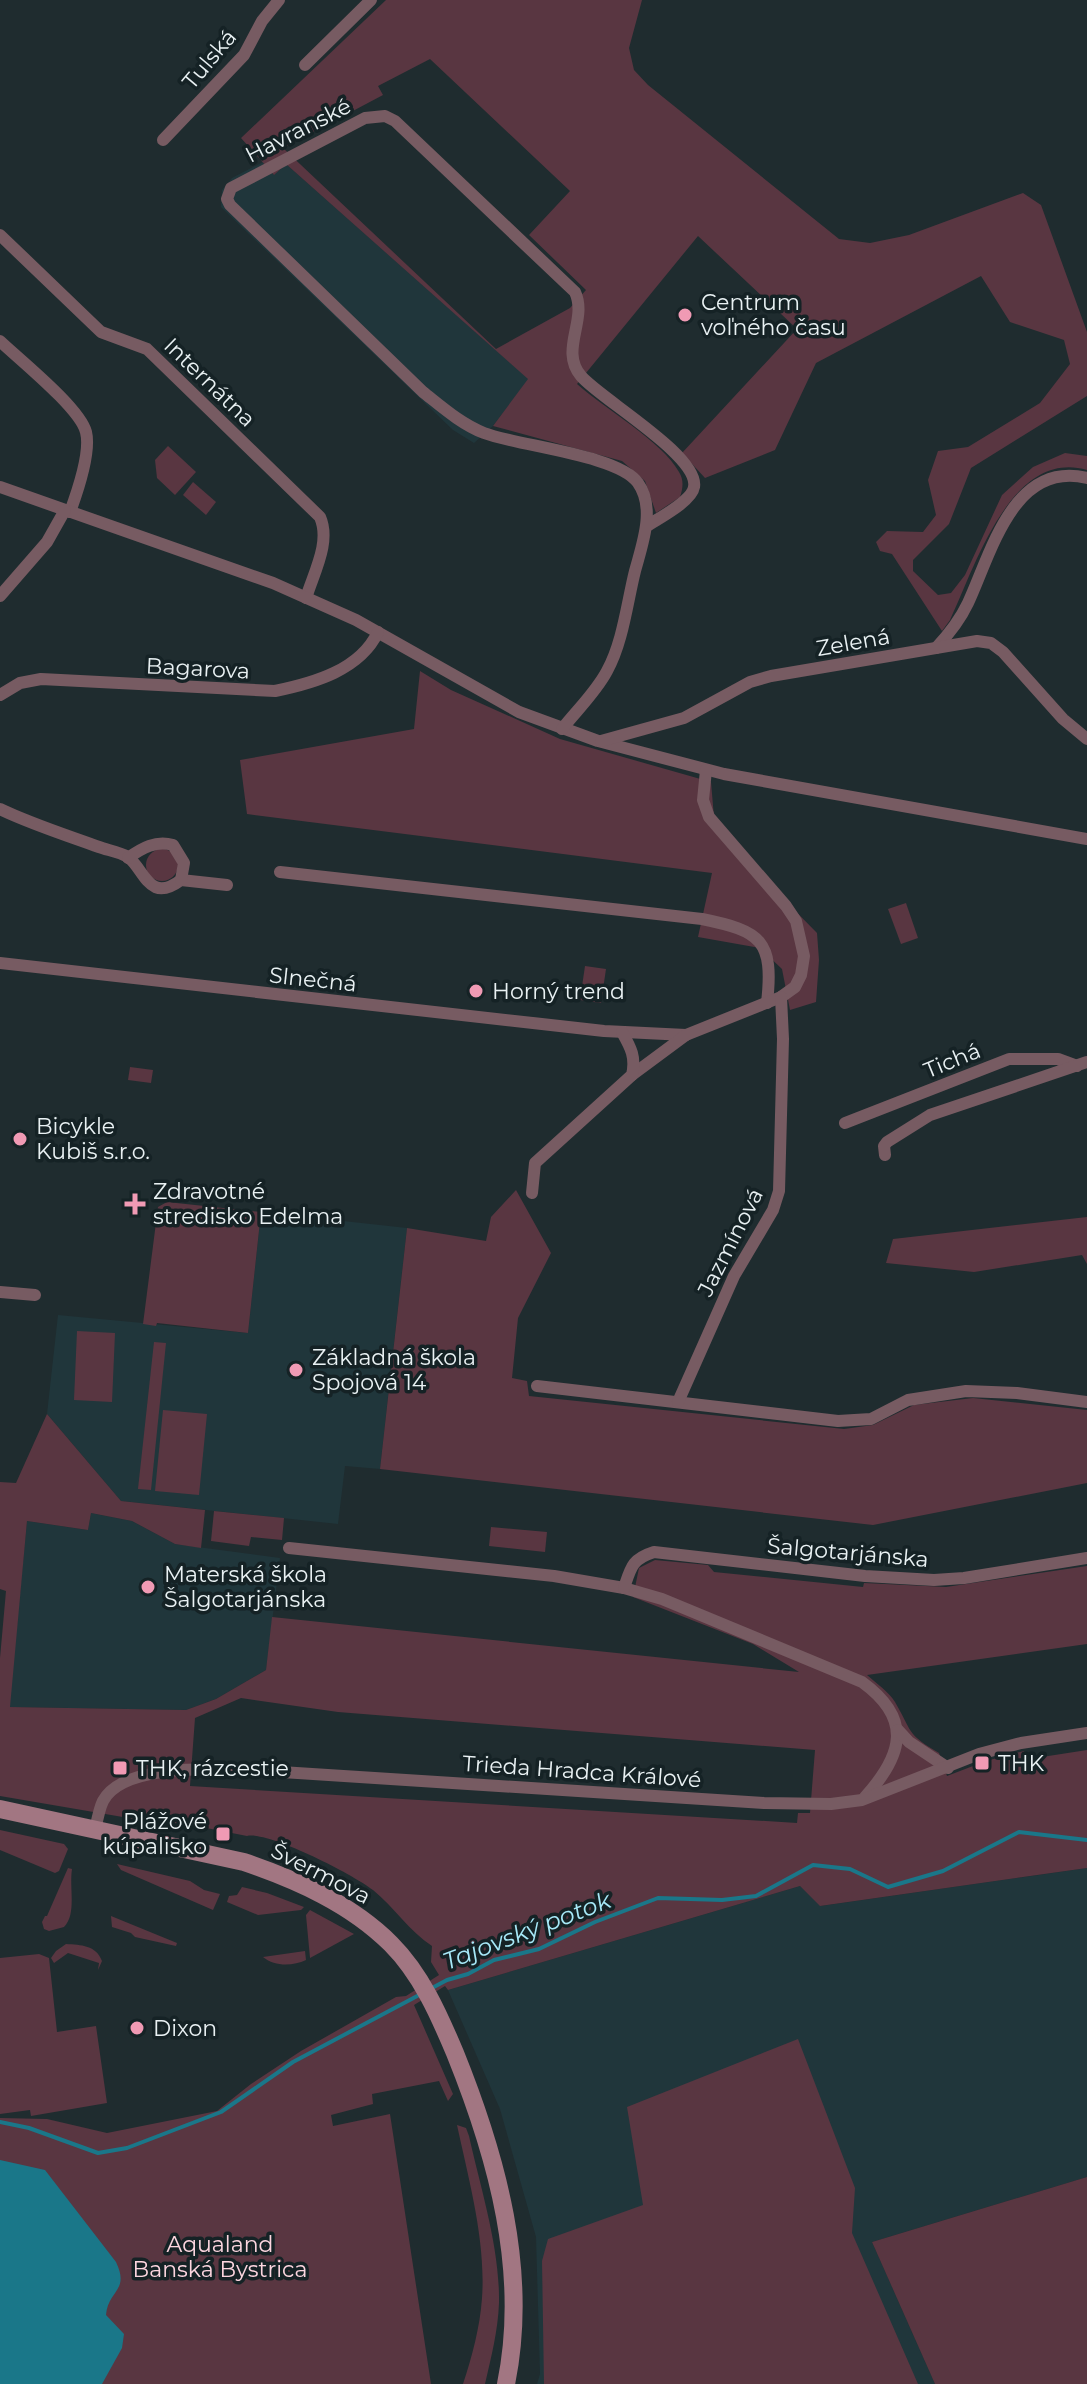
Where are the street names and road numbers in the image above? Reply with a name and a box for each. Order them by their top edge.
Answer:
street label: Tulská [177,24,242,95]
street label: Havranské [241,92,356,169]
street label: Internátna [158,332,261,433]
street label: Zelená [814,623,892,662]
street label: Bagarova [145,652,251,685]
street label: Slnečná [268,961,358,998]
street label: Tichá [920,1037,984,1084]
street label: Jazmínová [691,1184,769,1302]
street label: Šalgotarjánska [766,1532,930,1573]
street label: Trieda Hradca Králové [462,1750,702,1793]
street label: Švermova [266,1837,375,1910]

